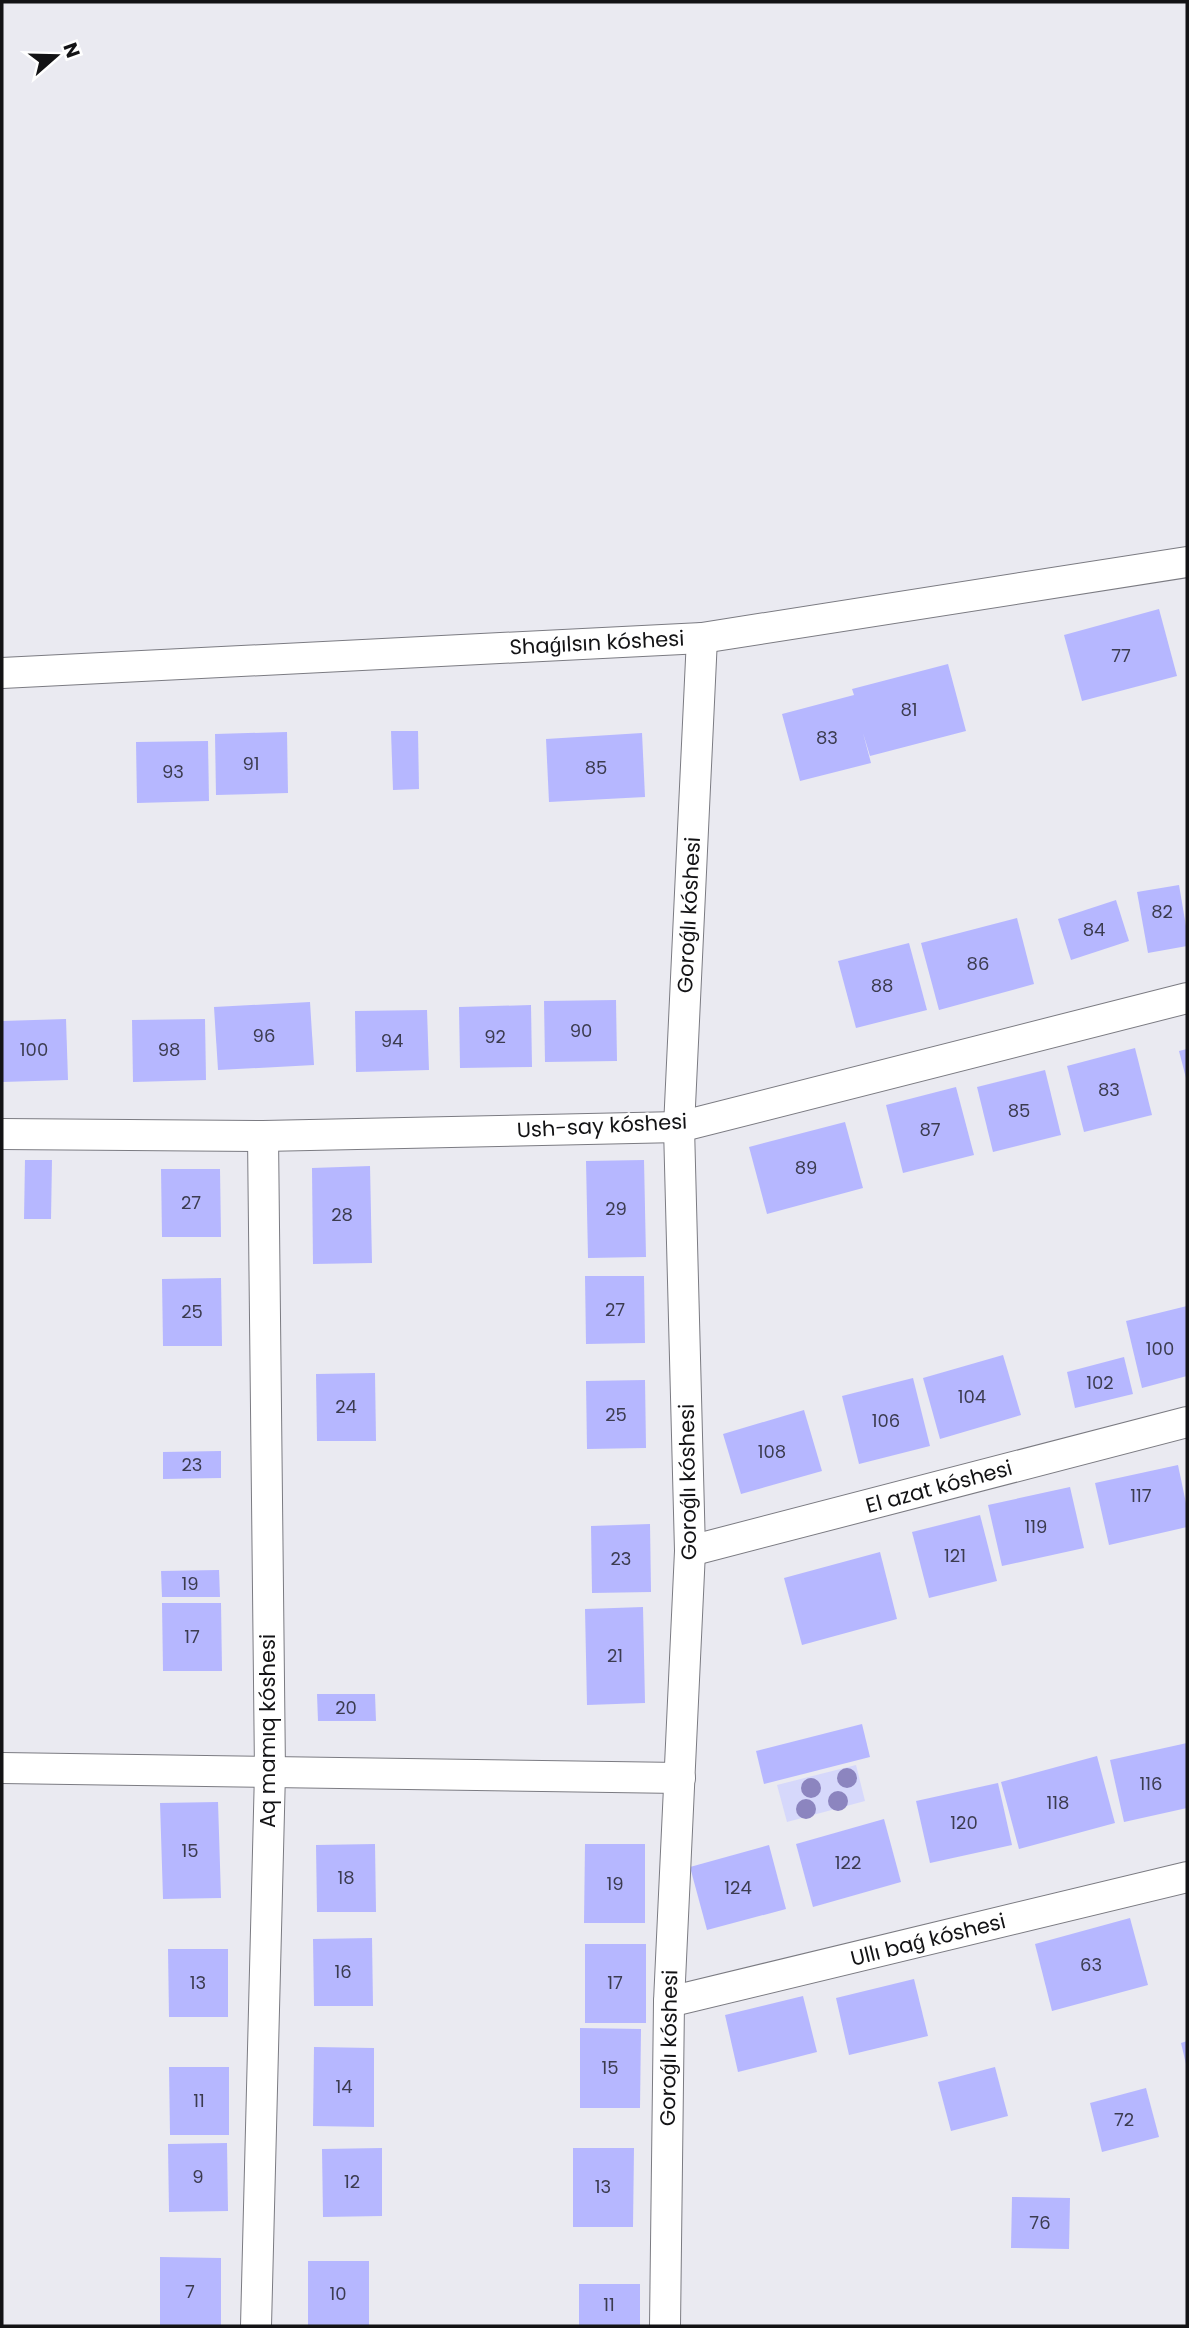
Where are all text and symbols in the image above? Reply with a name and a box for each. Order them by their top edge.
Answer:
north arrow [21,21,91,91]
text: N [56,39,87,62]
street label: Shaǵılsın kóshesi [509,623,685,662]
house number: 77 [1111,643,1131,668]
house number: 81 [900,697,918,722]
house number: 83 [816,725,838,750]
house number: 91 [242,751,260,776]
house number: 85 [585,755,607,780]
house number: 93 [162,759,184,784]
street label: Goroǵlı kóshesi [670,836,707,994]
house number: 82 [1151,899,1173,924]
house number: 84 [1083,917,1105,942]
house number: 86 [967,951,989,976]
house number: 88 [871,973,893,998]
house number: 90 [570,1018,592,1043]
house number: 96 [253,1023,275,1048]
house number: 92 [484,1024,506,1049]
house number: 94 [381,1028,403,1053]
house number: 100 [20,1037,48,1062]
house number: 98 [158,1037,180,1062]
house number: 83 [1098,1077,1120,1102]
house number: 85 [1008,1098,1030,1123]
street label: Ush-say kóshesi [516,1107,688,1144]
house number: 87 [919,1117,941,1142]
house number: 89 [795,1155,817,1180]
house number: 27 [181,1190,201,1215]
house number: 29 [605,1196,627,1221]
house number: 28 [331,1202,353,1227]
house number: 27 [605,1297,625,1322]
house number: 25 [181,1299,203,1324]
house number: 100 [1146,1336,1174,1361]
house number: 102 [1086,1370,1114,1395]
house number: 104 [958,1384,986,1409]
house number: 24 [335,1394,357,1419]
house number: 25 [605,1402,627,1427]
street label: Goroǵlı kóshesi [672,1404,703,1560]
house number: 106 [872,1408,900,1433]
house number: 108 [758,1439,786,1464]
house number: 23 [182,1452,202,1477]
street label: El azat kóshesi [862,1453,1015,1520]
house number: 117 [1130,1483,1152,1508]
house number: 119 [1025,1514,1047,1539]
house number: 121 [944,1543,966,1568]
house number: 23 [611,1546,631,1571]
house number: 19 [181,1571,199,1596]
house number: 17 [184,1624,200,1649]
street label: Aq mamıq kóshesi [253,1634,282,1828]
house number: 21 [607,1643,623,1668]
house number: 20 [335,1695,357,1720]
house number: 116 [1140,1771,1162,1796]
house number: 118 [1047,1790,1069,1815]
house number: 120 [950,1810,978,1835]
house number: 15 [181,1838,199,1863]
house number: 122 [835,1850,861,1875]
house number: 18 [337,1865,355,1890]
house number: 19 [606,1871,624,1896]
house number: 124 [724,1875,752,1900]
street label: Ullı baǵ kóshesi [847,1906,1008,1973]
house number: 63 [1080,1952,1102,1977]
house number: 16 [334,1959,352,1984]
house number: 13 [190,1970,206,1995]
house number: 17 [607,1970,623,1995]
street label: Goroǵlı kóshesi [653,1970,684,2126]
house number: 15 [601,2055,619,2080]
house number: 14 [335,2074,353,2099]
house number: 11 [193,2088,205,2113]
house number: 72 [1114,2107,1134,2132]
house number: 9 [192,2164,204,2189]
house number: 12 [344,2169,360,2194]
house number: 13 [595,2174,611,2199]
house number: 76 [1029,2210,1051,2235]
house number: 7 [185,2279,195,2304]
house number: 10 [329,2281,347,2306]
house number: 11 [603,2292,615,2317]

